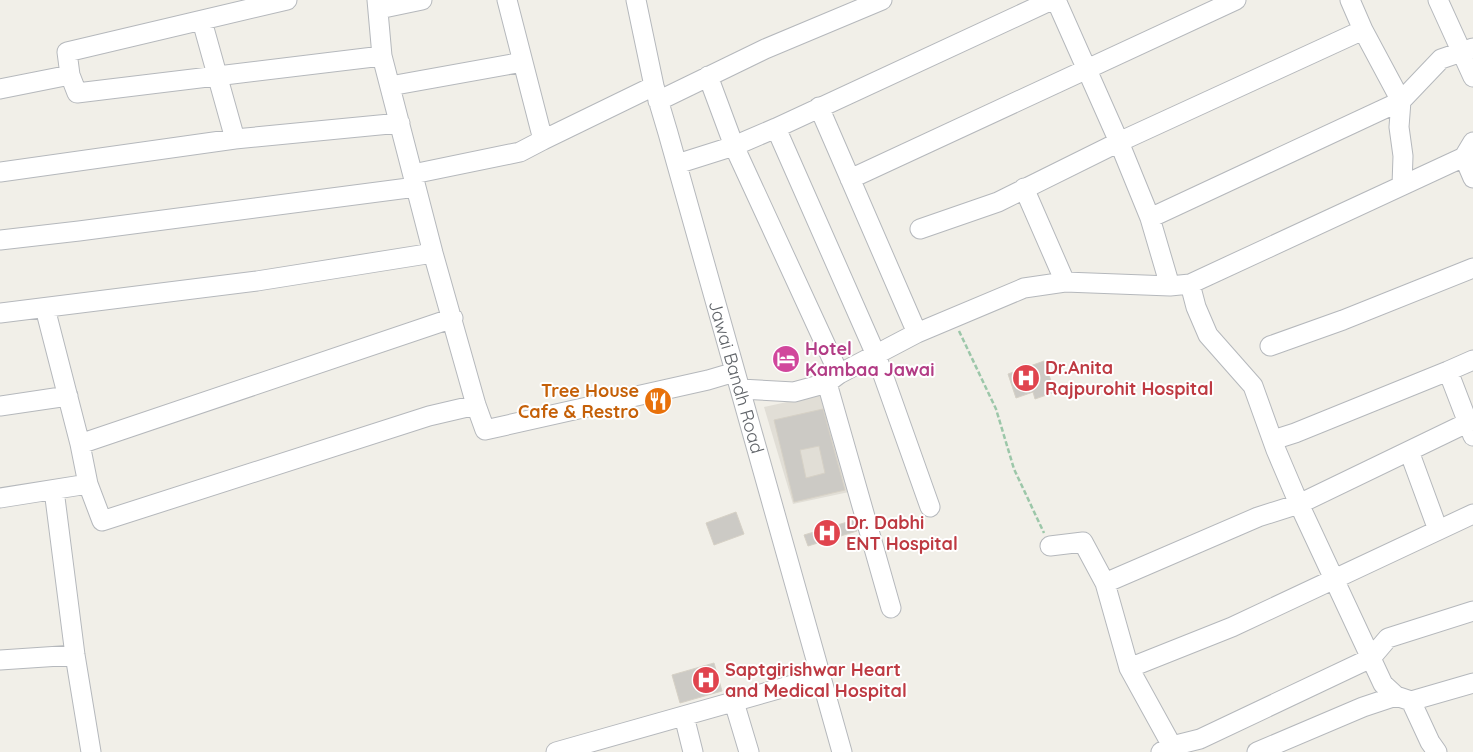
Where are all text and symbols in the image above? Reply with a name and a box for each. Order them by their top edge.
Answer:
street label: Jawai Bandh Road [704,298,769,456]
place label: Hotel Kambaa Jawai [805,337,934,381]
hotel icon: Hotel Kambaa Jawai [771,344,801,374]
place label: Dr.Anita Rajpurohit Hospital [1045,356,1213,400]
hospital icon: Dr.Anita Rajpurohit Hospital [1011,363,1041,393]
place label: Tree House Cafe & Restro [518,379,639,423]
restaurant icon: Tree House Cafe & Restro [643,386,673,416]
place label: Dr. Dabhi ENT Hospital [846,511,958,555]
hospital icon: Dr. Dabhi ENT Hospital [812,518,842,548]
place label: Saptgirishwar Heart and Medical Hospital [725,658,907,702]
hospital icon: Saptgirishwar Heart and Medical Hospital [691,665,721,695]

